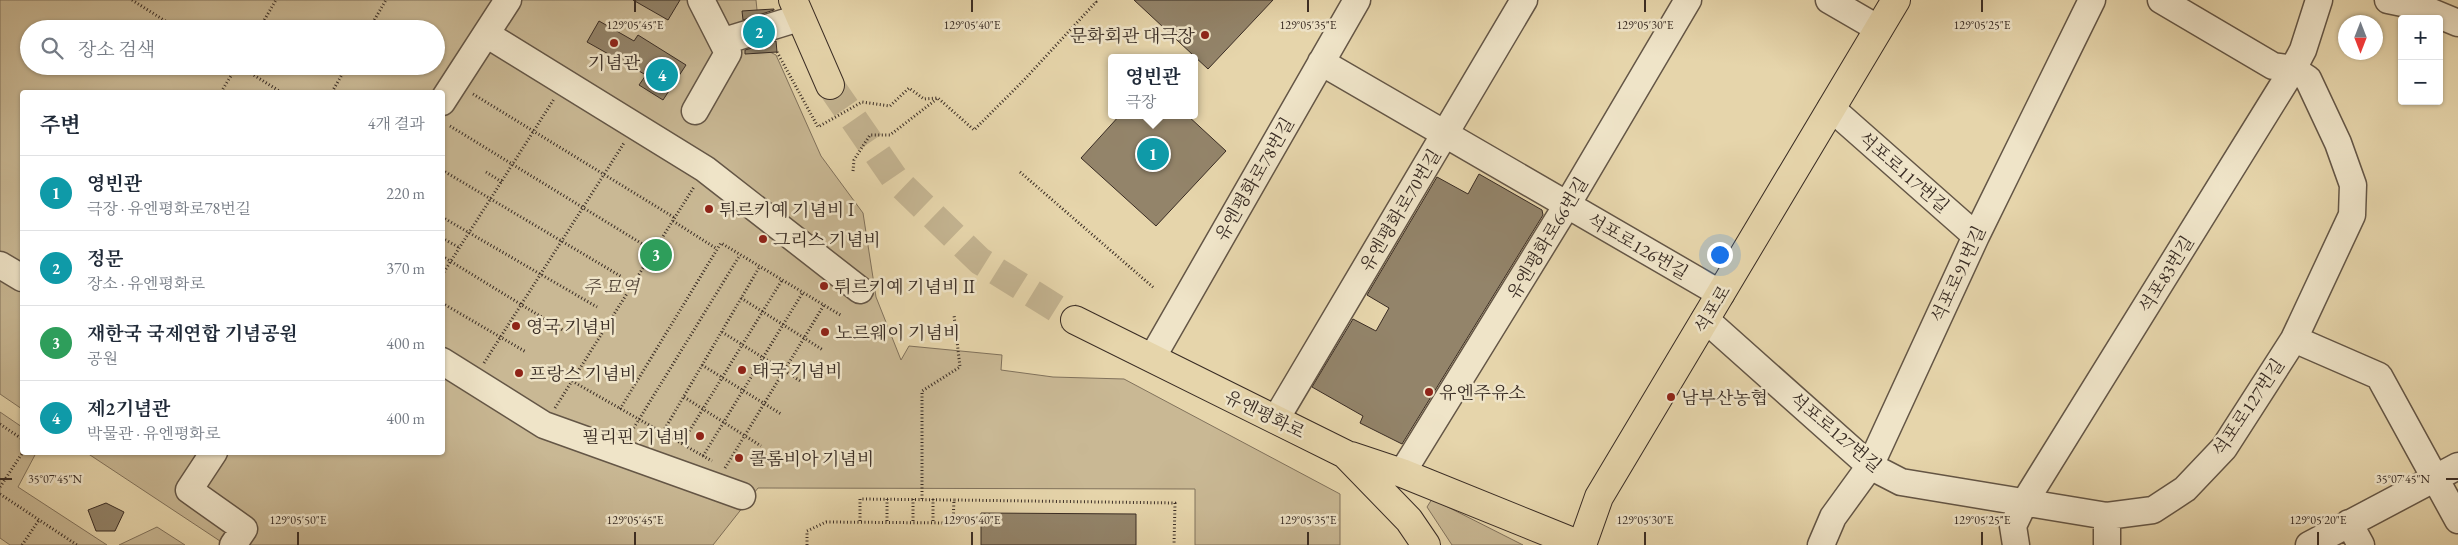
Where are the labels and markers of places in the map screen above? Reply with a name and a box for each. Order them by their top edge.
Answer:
pin: 2 [743,13,775,51]
place label: 문화회관 대극장 [1070,24,1196,47]
marker: 문화회관 대극장 [1199,29,1211,41]
marker: 기념관 [608,37,620,49]
place label: 기념관 [588,51,641,74]
pin: 4 [646,56,678,94]
pin: 1 [1137,135,1169,173]
place label: 튀르키예 기념비 Ⅰ [719,198,854,221]
marker: 튀르키예 기념비 Ⅰ [703,203,715,215]
place label: 그리스 기념비 [773,228,881,251]
marker: 그리스 기념비 [757,233,769,245]
pin: 3 [640,236,672,274]
place label: 튀르키예 기념비 Ⅱ [834,275,975,298]
marker: 튀르키예 기념비 Ⅱ [818,280,830,292]
place label: 영국 기념비 [526,315,617,338]
marker: 영국 기념비 [510,320,522,332]
place label: 노르웨이 기념비 [835,321,960,344]
marker: 노르웨이 기념비 [819,326,831,338]
place label: 태국 기념비 [752,359,843,382]
place label: 프랑스 기념비 [529,362,637,385]
marker: 태국 기념비 [736,364,748,376]
marker: 프랑스 기념비 [513,367,525,379]
place label: 유엔주유소 [1439,381,1526,404]
marker: 유엔주유소 [1423,386,1435,398]
place label: 남부산농협 [1681,386,1768,409]
marker: 남부산농협 [1665,391,1677,403]
place label: 필리핀 기념비 [582,425,690,448]
marker: 필리핀 기념비 [694,430,706,442]
place label: 콜롬비아 기념비 [749,447,874,470]
marker: 콜롬비아 기념비 [733,452,745,464]

